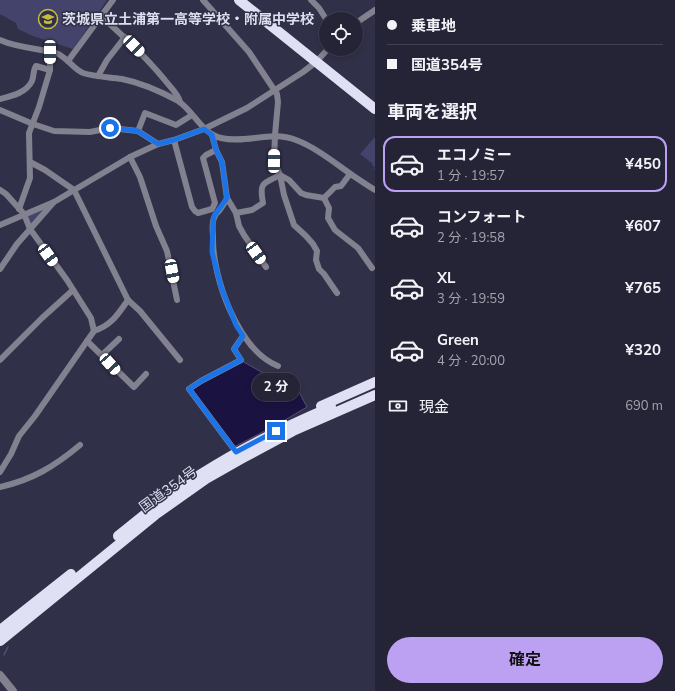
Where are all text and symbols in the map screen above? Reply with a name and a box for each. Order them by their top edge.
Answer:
school or university icon: 茨城県立土浦第一高等学校・附属中学校 [37,8,59,30]
place label: 茨城県立土浦第一高等学校・附属中学校 [62,10,314,29]
map controls [319,12,363,56]
button: locate [319,12,363,56]
text: 乗車地 [411,16,456,36]
car [121,33,147,59]
car [44,40,56,64]
text: 国道354号 [411,55,483,75]
text: 車両を選択 [387,100,477,124]
route start [101,119,119,137]
text: エコノミー [437,145,512,165]
icon: car [389,146,425,182]
car [268,149,280,173]
text: ¥450 [625,154,661,174]
text: 1 分 · 19:57 [437,167,505,185]
text: コンフォート [437,207,527,227]
icon: car [389,208,425,244]
text: ¥607 [625,216,661,236]
text: 2 分 · 19:58 [437,229,505,247]
car [244,240,268,266]
car [36,242,60,268]
car [164,258,180,284]
text: XL [437,268,456,288]
icon: car [389,270,425,306]
text: ¥765 [625,278,661,298]
text: 3 分 · 19:59 [437,290,505,308]
text: Green [437,330,479,350]
icon: car [389,332,425,368]
text: ¥320 [625,340,661,360]
car [98,351,122,377]
text: 4 分 · 20:00 [437,352,505,370]
callout: 2 分 [252,373,300,401]
text: 2 分 [264,378,288,396]
icon: cash [387,395,409,417]
text: 現金 [419,397,449,417]
text: 690 m [625,397,663,415]
route end [267,422,285,440]
street label: 国道354号 [136,462,201,517]
button: 確定 [387,637,663,683]

